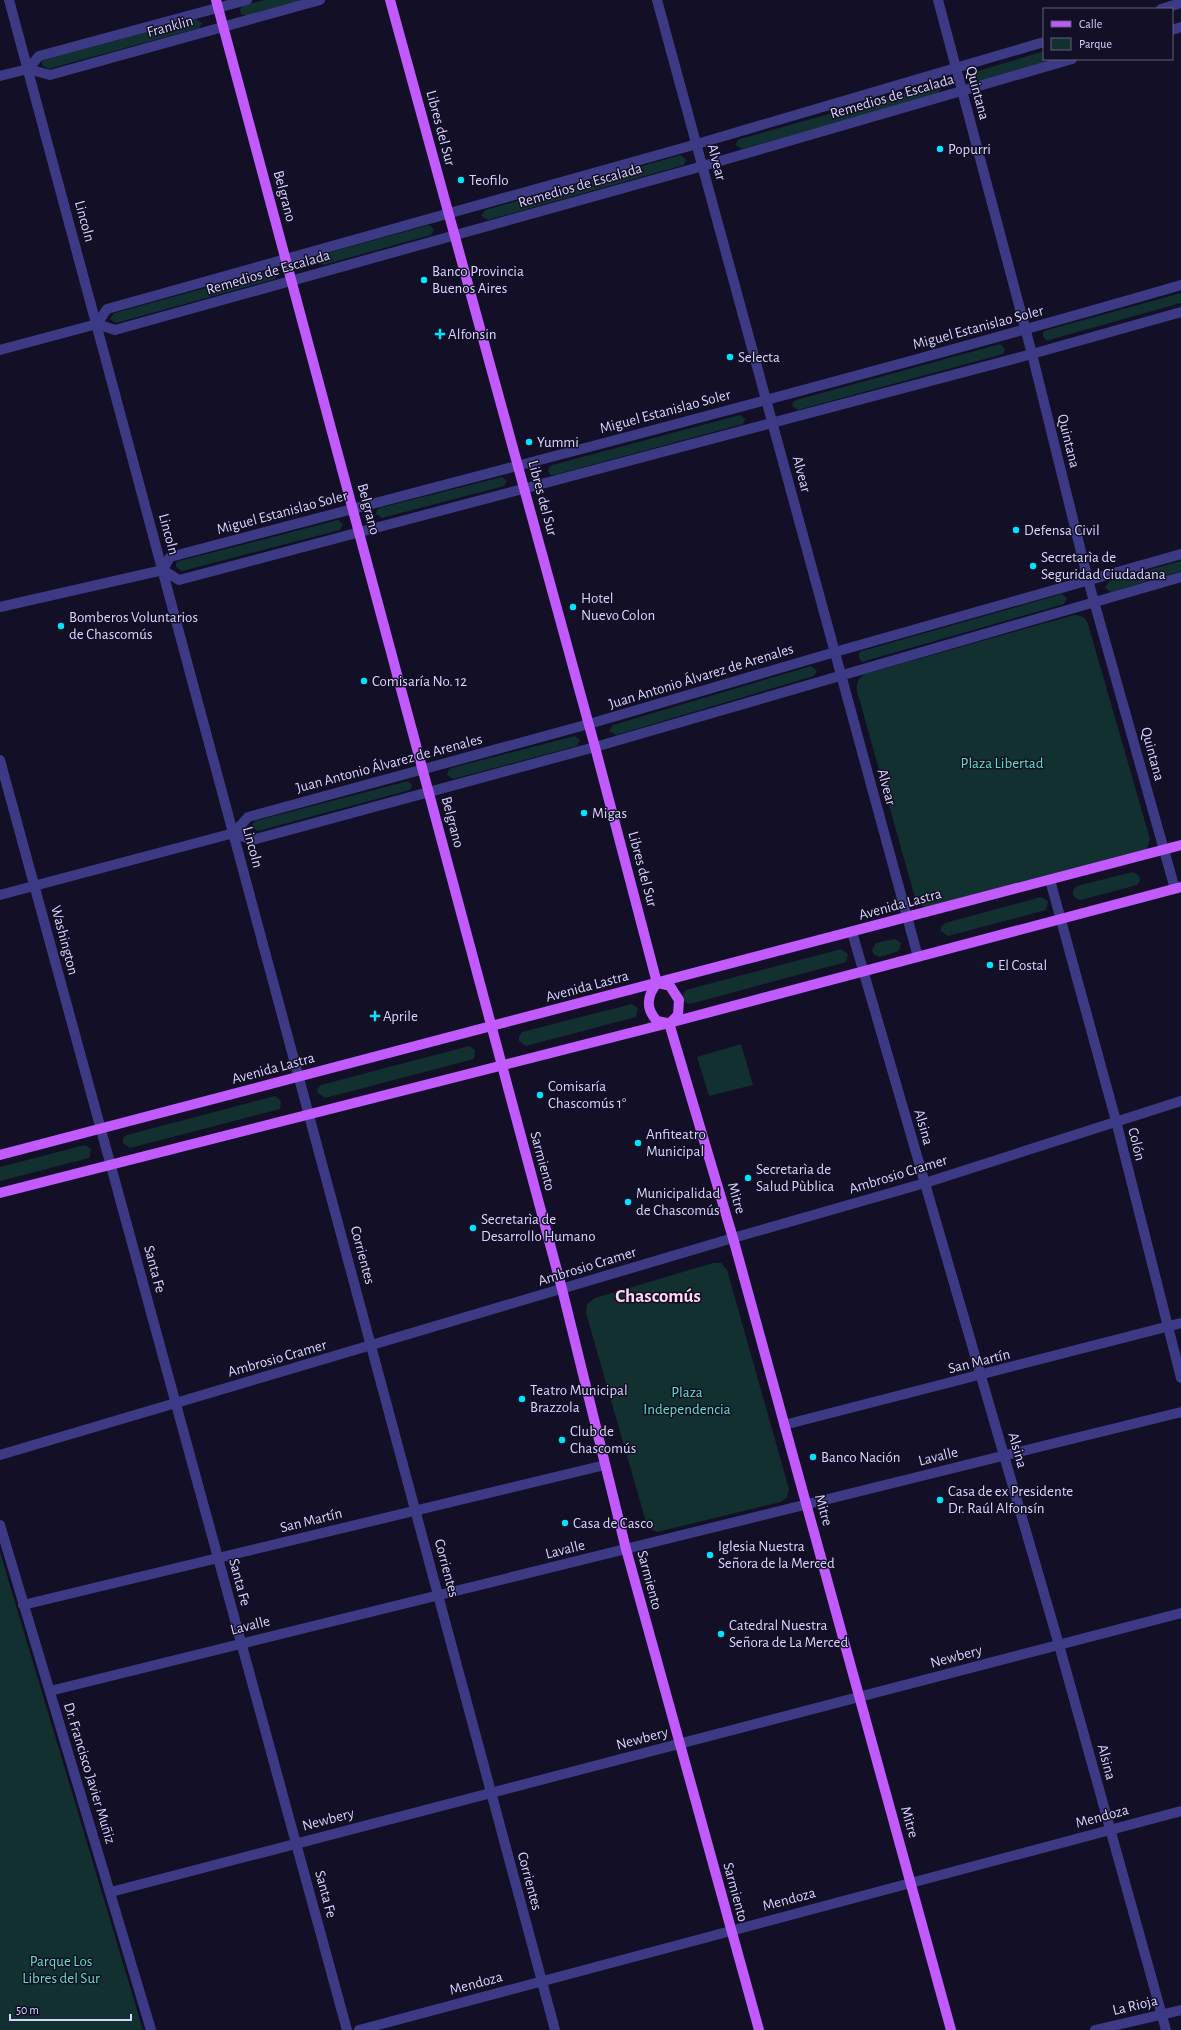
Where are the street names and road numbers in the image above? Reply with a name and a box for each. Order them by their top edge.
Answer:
street label: Franklin [145,13,195,40]
street label: Quintana [963,65,992,122]
street label: Remedios de Escalada [828,72,956,121]
street label: Libres del Sur [423,89,458,168]
street label: Alvear [704,142,729,182]
street label: Remedios de Escalada [516,161,644,210]
street label: Belgrano [270,169,299,223]
street label: Lincoln [72,199,97,243]
street label: Remedios de Escalada [204,248,332,297]
street label: Miguel Estanislao Soler [911,303,1045,352]
street label: Miguel Estanislao Soler [598,387,732,436]
street label: Quintana [1055,413,1082,470]
street label: Alvear [789,454,814,494]
street label: Libres del Sur [525,459,560,538]
street label: Belgrano [354,482,383,536]
street label: Miguel Estanislao Soler [215,488,349,537]
street label: Lincoln [156,512,181,556]
street label: Juan Antonio Álvarez de Arenales [606,639,795,712]
street label: Quintana [1138,726,1167,783]
street label: Juan Antonio Álvarez de Arenales [294,729,484,796]
street label: Alvear [874,767,899,807]
street label: Belgrano [438,795,467,849]
street label: Lincoln [240,825,265,869]
street label: Libres del Sur [625,830,660,909]
street label: Avenida Lastra [857,886,943,923]
street label: Washington [48,904,81,976]
street label: Avenida Lastra [544,968,630,1005]
street label: Avenida Lastra [230,1050,316,1087]
street label: Alsina [911,1108,936,1147]
street label: Colón [1125,1126,1148,1162]
street label: Sarmiento [527,1130,558,1192]
street label: Ambrosio Cramer [847,1152,949,1197]
street label: Mitre [725,1181,748,1216]
street label: Corrientes [348,1224,377,1286]
street label: Santa Fe [141,1244,168,1295]
street label: Ambrosio Cramer [536,1244,638,1289]
street label: Ambrosio Cramer [226,1337,328,1380]
street label: San Martín [947,1347,1012,1376]
street label: Alsina [1005,1431,1030,1470]
street label: Lavalle [917,1444,960,1469]
street label: Mitre [812,1493,835,1528]
street label: San Martín [279,1506,344,1535]
street label: Corrientes [432,1537,461,1599]
street label: Lavalle [544,1537,587,1562]
street label: Sarmiento [634,1549,665,1611]
street label: Santa Fe [226,1557,253,1608]
street label: Lavalle [229,1613,272,1638]
street label: Newbery [929,1642,984,1671]
street label: Dr. Francisco Javier Muñiz [61,1701,118,1846]
street label: Newbery [615,1724,670,1753]
street label: Alsina [1095,1743,1118,1782]
street label: Mendoza [1074,1802,1130,1831]
street label: Newbery [301,1805,356,1834]
street label: Mitre [898,1805,921,1840]
street label: Corrientes [515,1850,544,1912]
street label: Sarmiento [720,1861,751,1923]
street label: Santa Fe [312,1869,339,1920]
street label: Mendoza [761,1885,817,1914]
street label: Mendoza [448,1969,504,1998]
street label: La Rioja [1111,1993,1159,2018]

